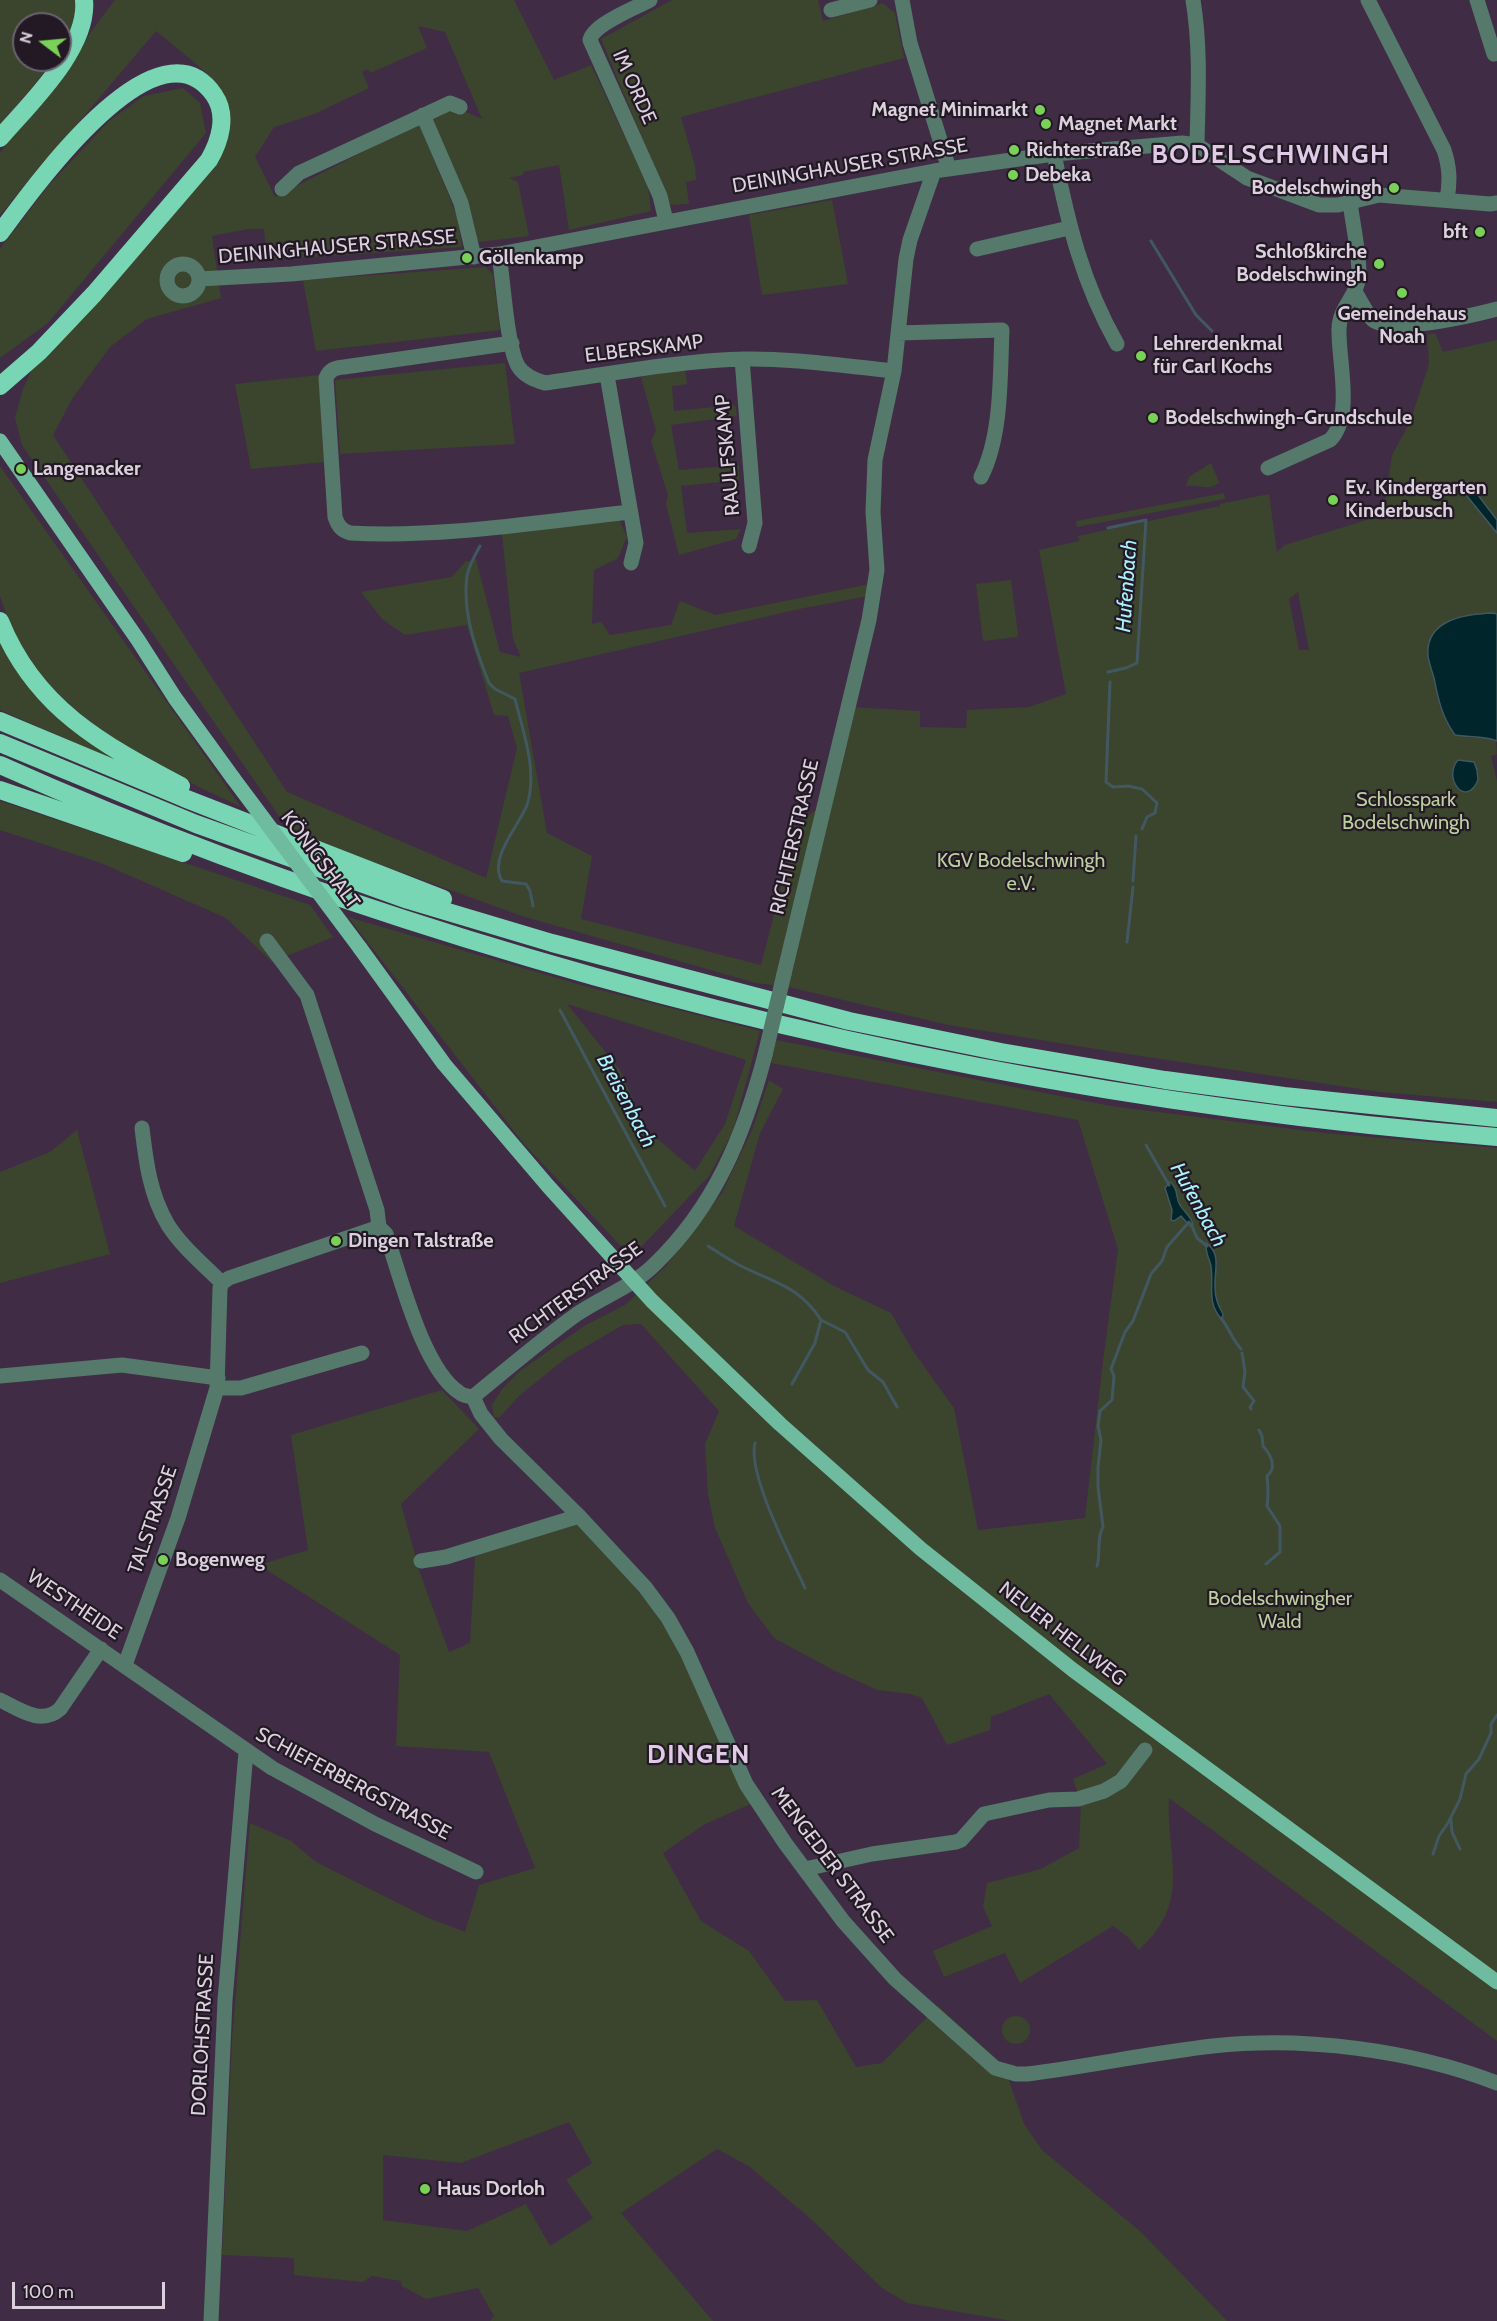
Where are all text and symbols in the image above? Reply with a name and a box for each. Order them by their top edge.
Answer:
north arrow [12,12,72,72]
text: N [15,29,37,46]
street label: IM ORDE [607,46,661,128]
place label: Magnet Minimarkt [871,98,1028,122]
marker: Magnet Minimarkt [1033,103,1047,117]
place label: Magnet Markt [1058,112,1177,136]
marker: Magnet Markt [1039,117,1053,131]
street label: DEININGHAUSER STRASSE [730,133,970,199]
place label: Richterstraße [1026,138,1142,162]
district label: BODELSCHWINGH [1152,139,1390,171]
marker: Richterstraße [1007,143,1021,157]
place label: Debeka [1025,163,1091,187]
marker: Debeka [1006,168,1020,182]
place label: Bodelschwingh [1251,176,1382,200]
marker: Bodelschwingh [1387,181,1401,195]
place label: bft [1443,220,1468,244]
street label: DEININGHAUSER STRASSE [217,225,457,269]
marker: bft [1473,225,1487,239]
place label: Schloßkirche Bodelschwingh [1236,240,1367,287]
place label: Göllenkamp [479,246,584,270]
marker: Göllenkamp [460,251,474,265]
marker: Schloßkirche Bodelschwingh [1372,257,1386,271]
marker: Gemeindehaus Noah [1395,286,1409,300]
place label: Gemeindehaus Noah [1337,302,1467,349]
street label: ELBERSKAMP [583,330,705,368]
place label: Lehrerdenkmal für Carl Kochs [1153,332,1282,379]
marker: Lehrerdenkmal für Carl Kochs [1134,349,1148,363]
street label: RAULFSKAMP [711,393,745,517]
place label: Bodelschwingh-Grundschule [1165,406,1412,430]
marker: Bodelschwingh-Grundschule [1146,411,1160,425]
place label: Langenacker [33,457,141,481]
marker: Langenacker [14,462,28,476]
place label: Ev. Kindergarten Kinderbusch [1345,476,1487,523]
marker: Ev. Kindergarten Kinderbusch [1326,493,1340,507]
water label: Hufenbach [1111,539,1143,633]
street label: RICHTERSTRASSE [765,757,825,917]
park label: Schlosspark Bodelschwingh [1342,788,1470,835]
street label: KÖNIGSHALT [275,806,365,914]
park label: KGV Bodelschwingh e.V. [937,849,1105,896]
water label: Breisenbach [591,1050,661,1152]
water label: Hufenbach [1164,1158,1232,1252]
place label: Dingen Talstraße [348,1229,494,1253]
marker: Dingen Talstraße [329,1234,343,1248]
street label: RICHTERSTRASSE [505,1237,647,1349]
street label: TALSTRASSE [123,1463,183,1577]
place label: Bogenweg [175,1548,265,1572]
marker: Bogenweg [156,1553,170,1567]
street label: WESTHEIDE [22,1565,126,1645]
street label: NEUER HELLWEG [994,1577,1130,1691]
park label: Bodelschwingher Wald [1208,1587,1352,1634]
street label: SCHIEFERBERGSTRASSE [251,1722,455,1846]
district label: DINGEN [647,1739,751,1771]
street label: MENGEDER STRASSE [765,1782,899,1948]
street label: DORLOHSTRASSE [187,1953,219,2117]
place label: Haus Dorloh [437,2177,545,2201]
marker: Haus Dorloh [418,2182,432,2196]
scale bar [15,2270,168,2308]
text: 100 m [23,2281,74,2303]

